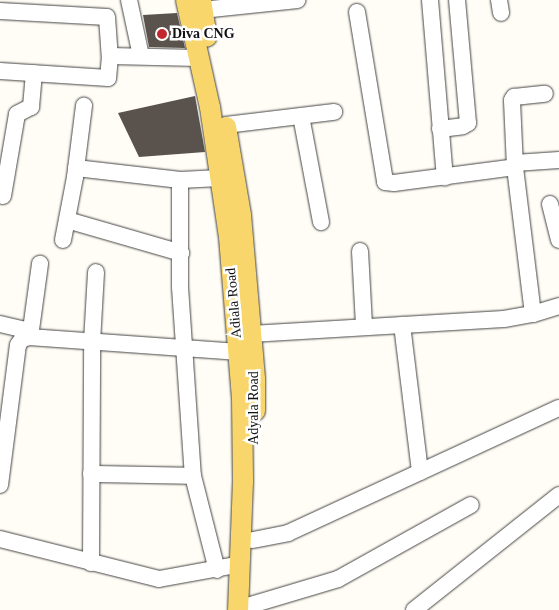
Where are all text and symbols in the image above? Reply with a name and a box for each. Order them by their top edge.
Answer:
place label: Diva CNG [172,26,239,42]
marker: Diva CNG [156,28,168,40]
street label: Adiala Road [222,263,246,343]
street label: Adyala Road [246,366,262,450]

